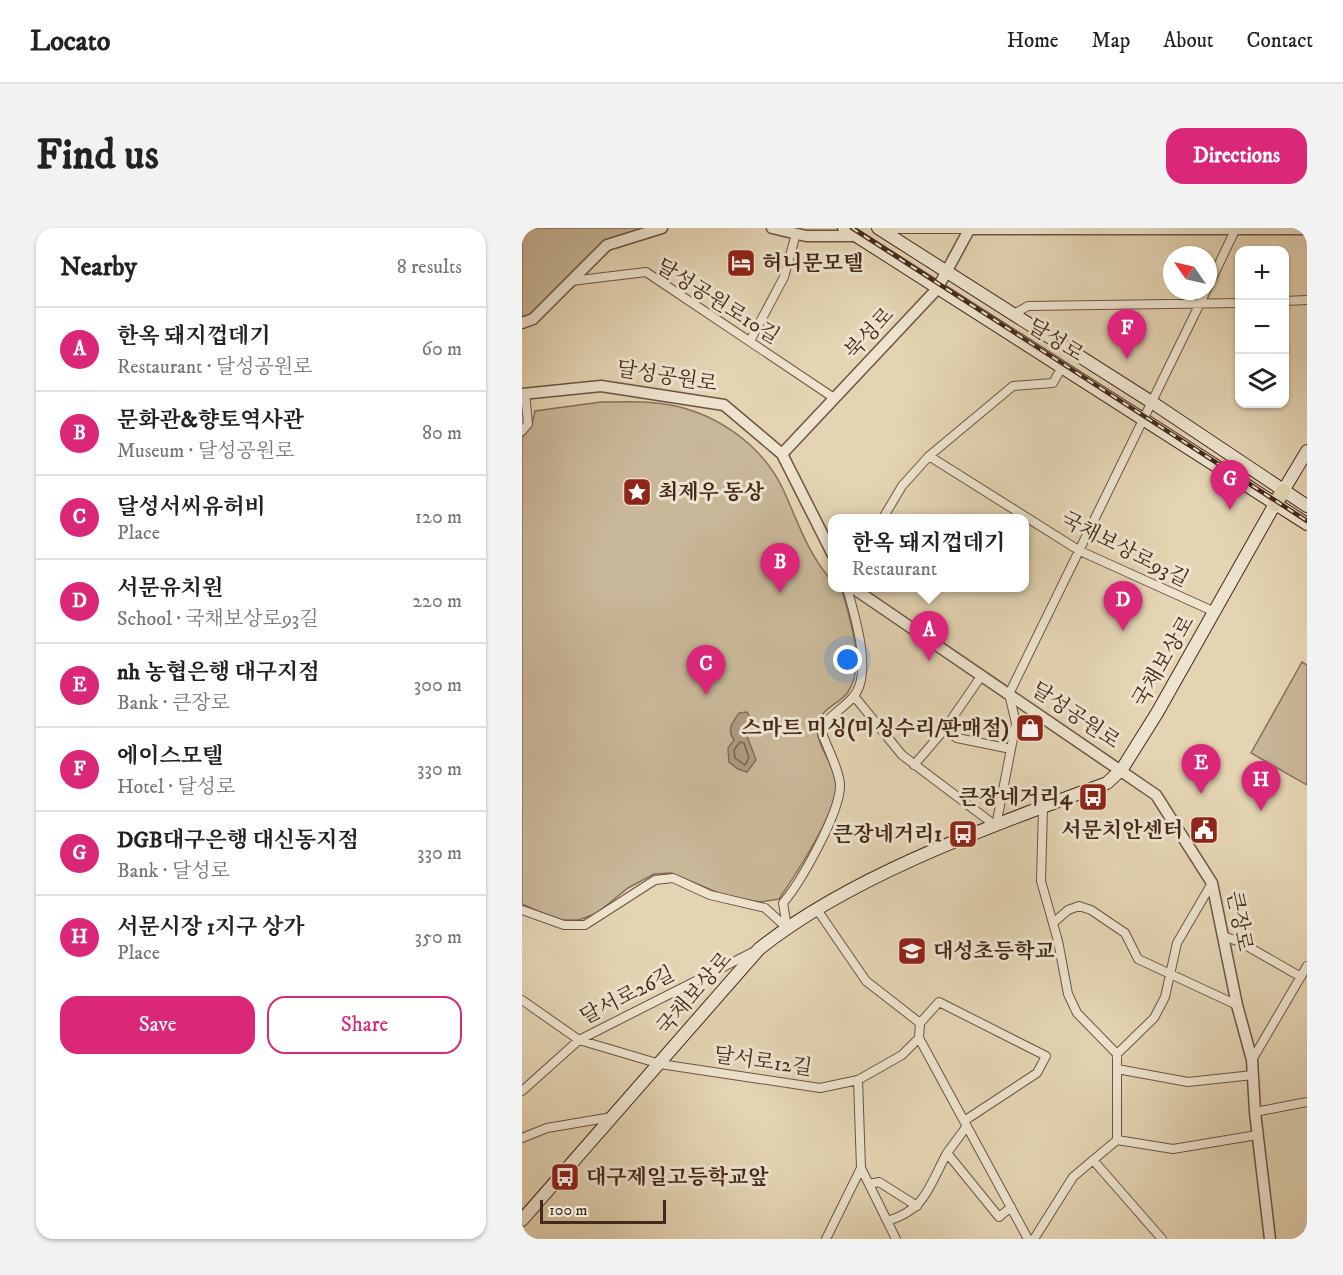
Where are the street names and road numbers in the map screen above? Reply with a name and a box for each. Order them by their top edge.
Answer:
street label: 달성공원로10길 [651,254,784,350]
street label: 북성로 [839,303,900,365]
street label: 달성로 [1023,314,1088,368]
street label: 달성공원로 [615,356,719,398]
street label: 국채보상로93길 [1056,507,1193,593]
street label: 국채보상로 [1127,611,1200,712]
street label: 달성공원로 [1026,677,1125,755]
street label: 큰장로 [1220,889,1258,954]
street label: 국채보상로 [652,947,738,1040]
street label: 달서로26길 [576,961,679,1031]
street label: 달서로12길 [712,1042,814,1082]

